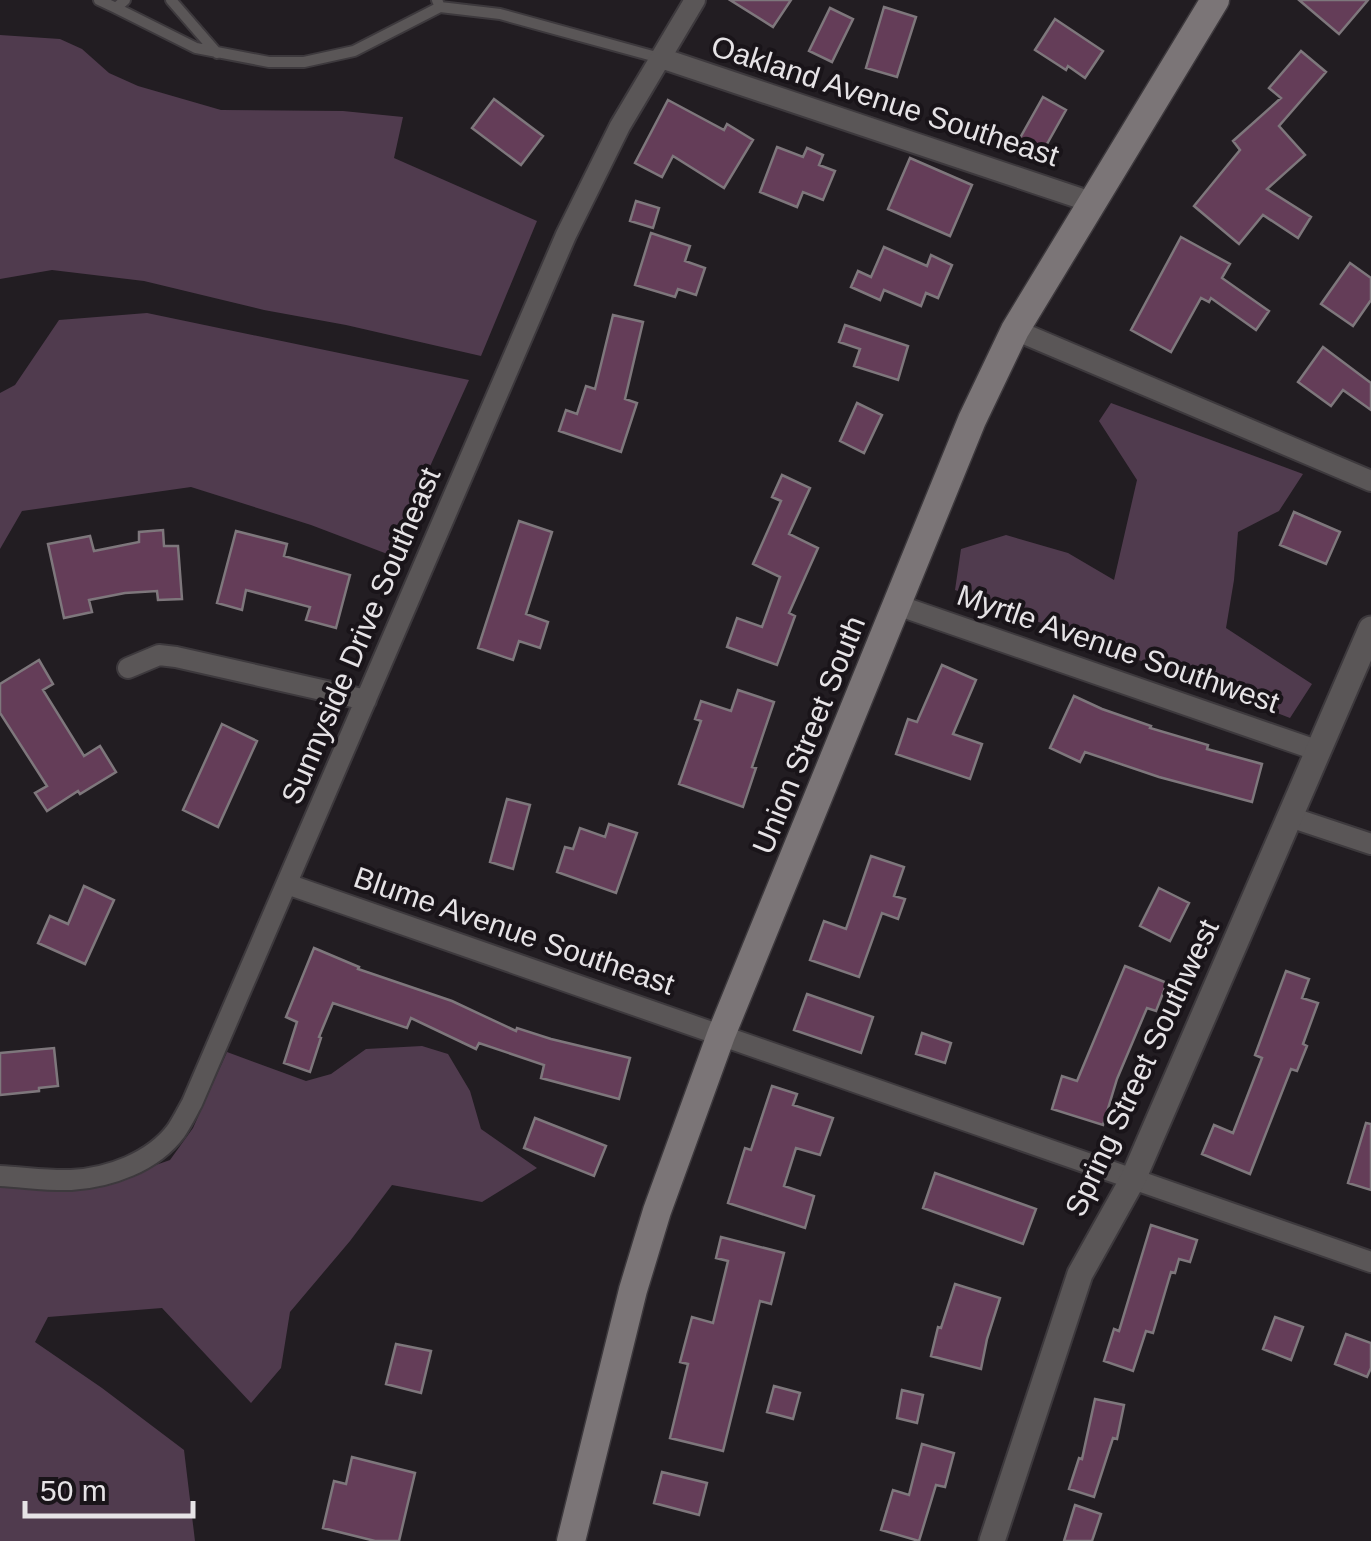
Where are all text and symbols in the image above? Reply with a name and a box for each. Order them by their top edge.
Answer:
street label: Oakland Avenue Southeast [707,29,1064,173]
street label: Sunnyside Drive Southeast [275,462,447,809]
street label: Myrtle Avenue Southwest [953,578,1284,719]
street label: Union Street South [746,611,871,859]
street label: Blume Avenue Southeast [350,860,679,1001]
street label: Spring Street Southwest [1058,914,1225,1221]
scale bar [25,1456,192,1518]
text: 50 m [40,1474,107,1507]

